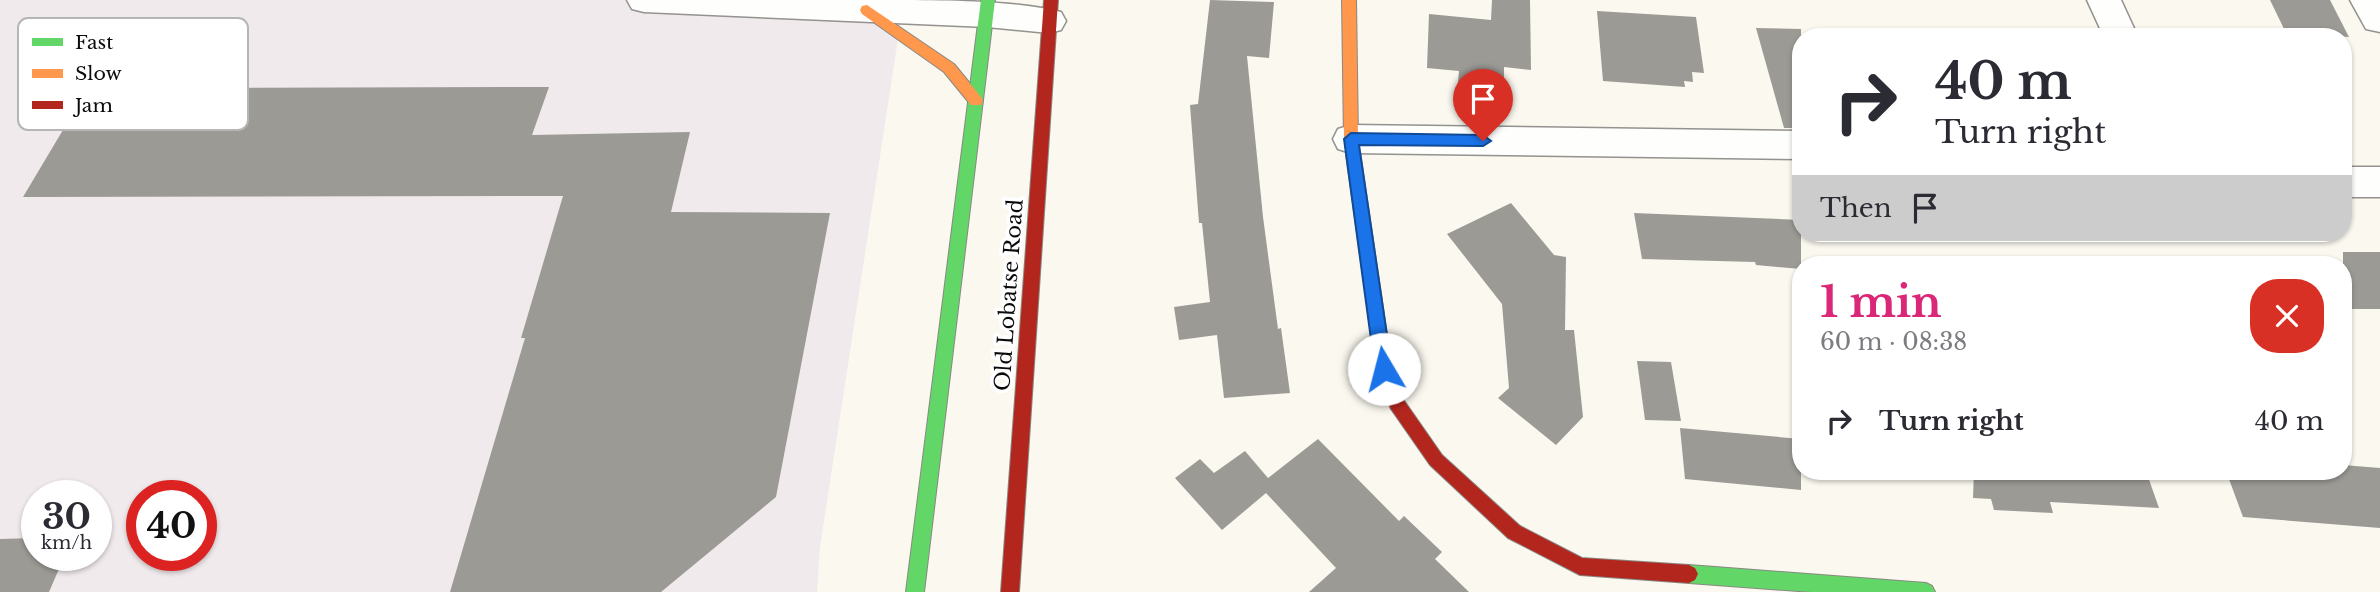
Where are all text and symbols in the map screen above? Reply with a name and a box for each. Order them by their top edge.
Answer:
legend [18,18,248,130]
text: Fast [75,31,114,54]
text: 40 m [1935,51,2072,112]
icon: right [1820,56,1911,147]
text: Slow [75,62,122,85]
pin [1453,69,1513,141]
icon: arrive [1464,80,1502,118]
text: Jam [72,94,113,117]
text: Turn right [1935,112,2106,152]
icon: arrive [1906,189,1944,227]
text: Then [1820,192,1892,224]
street label: Old Lobatse Road [989,198,1029,392]
text: 1 min [1820,276,1942,328]
button: close [2250,279,2324,353]
text: 60 m · 08:38 [1820,328,1967,356]
position arrow [1347,332,1421,406]
icon: right [1820,402,1858,440]
text: Turn right [1879,405,2024,437]
text: 40 m [2255,405,2324,437]
speed limit sign: 40 [126,480,217,571]
text: 30 [42,495,91,538]
text: km/h [41,532,92,554]

